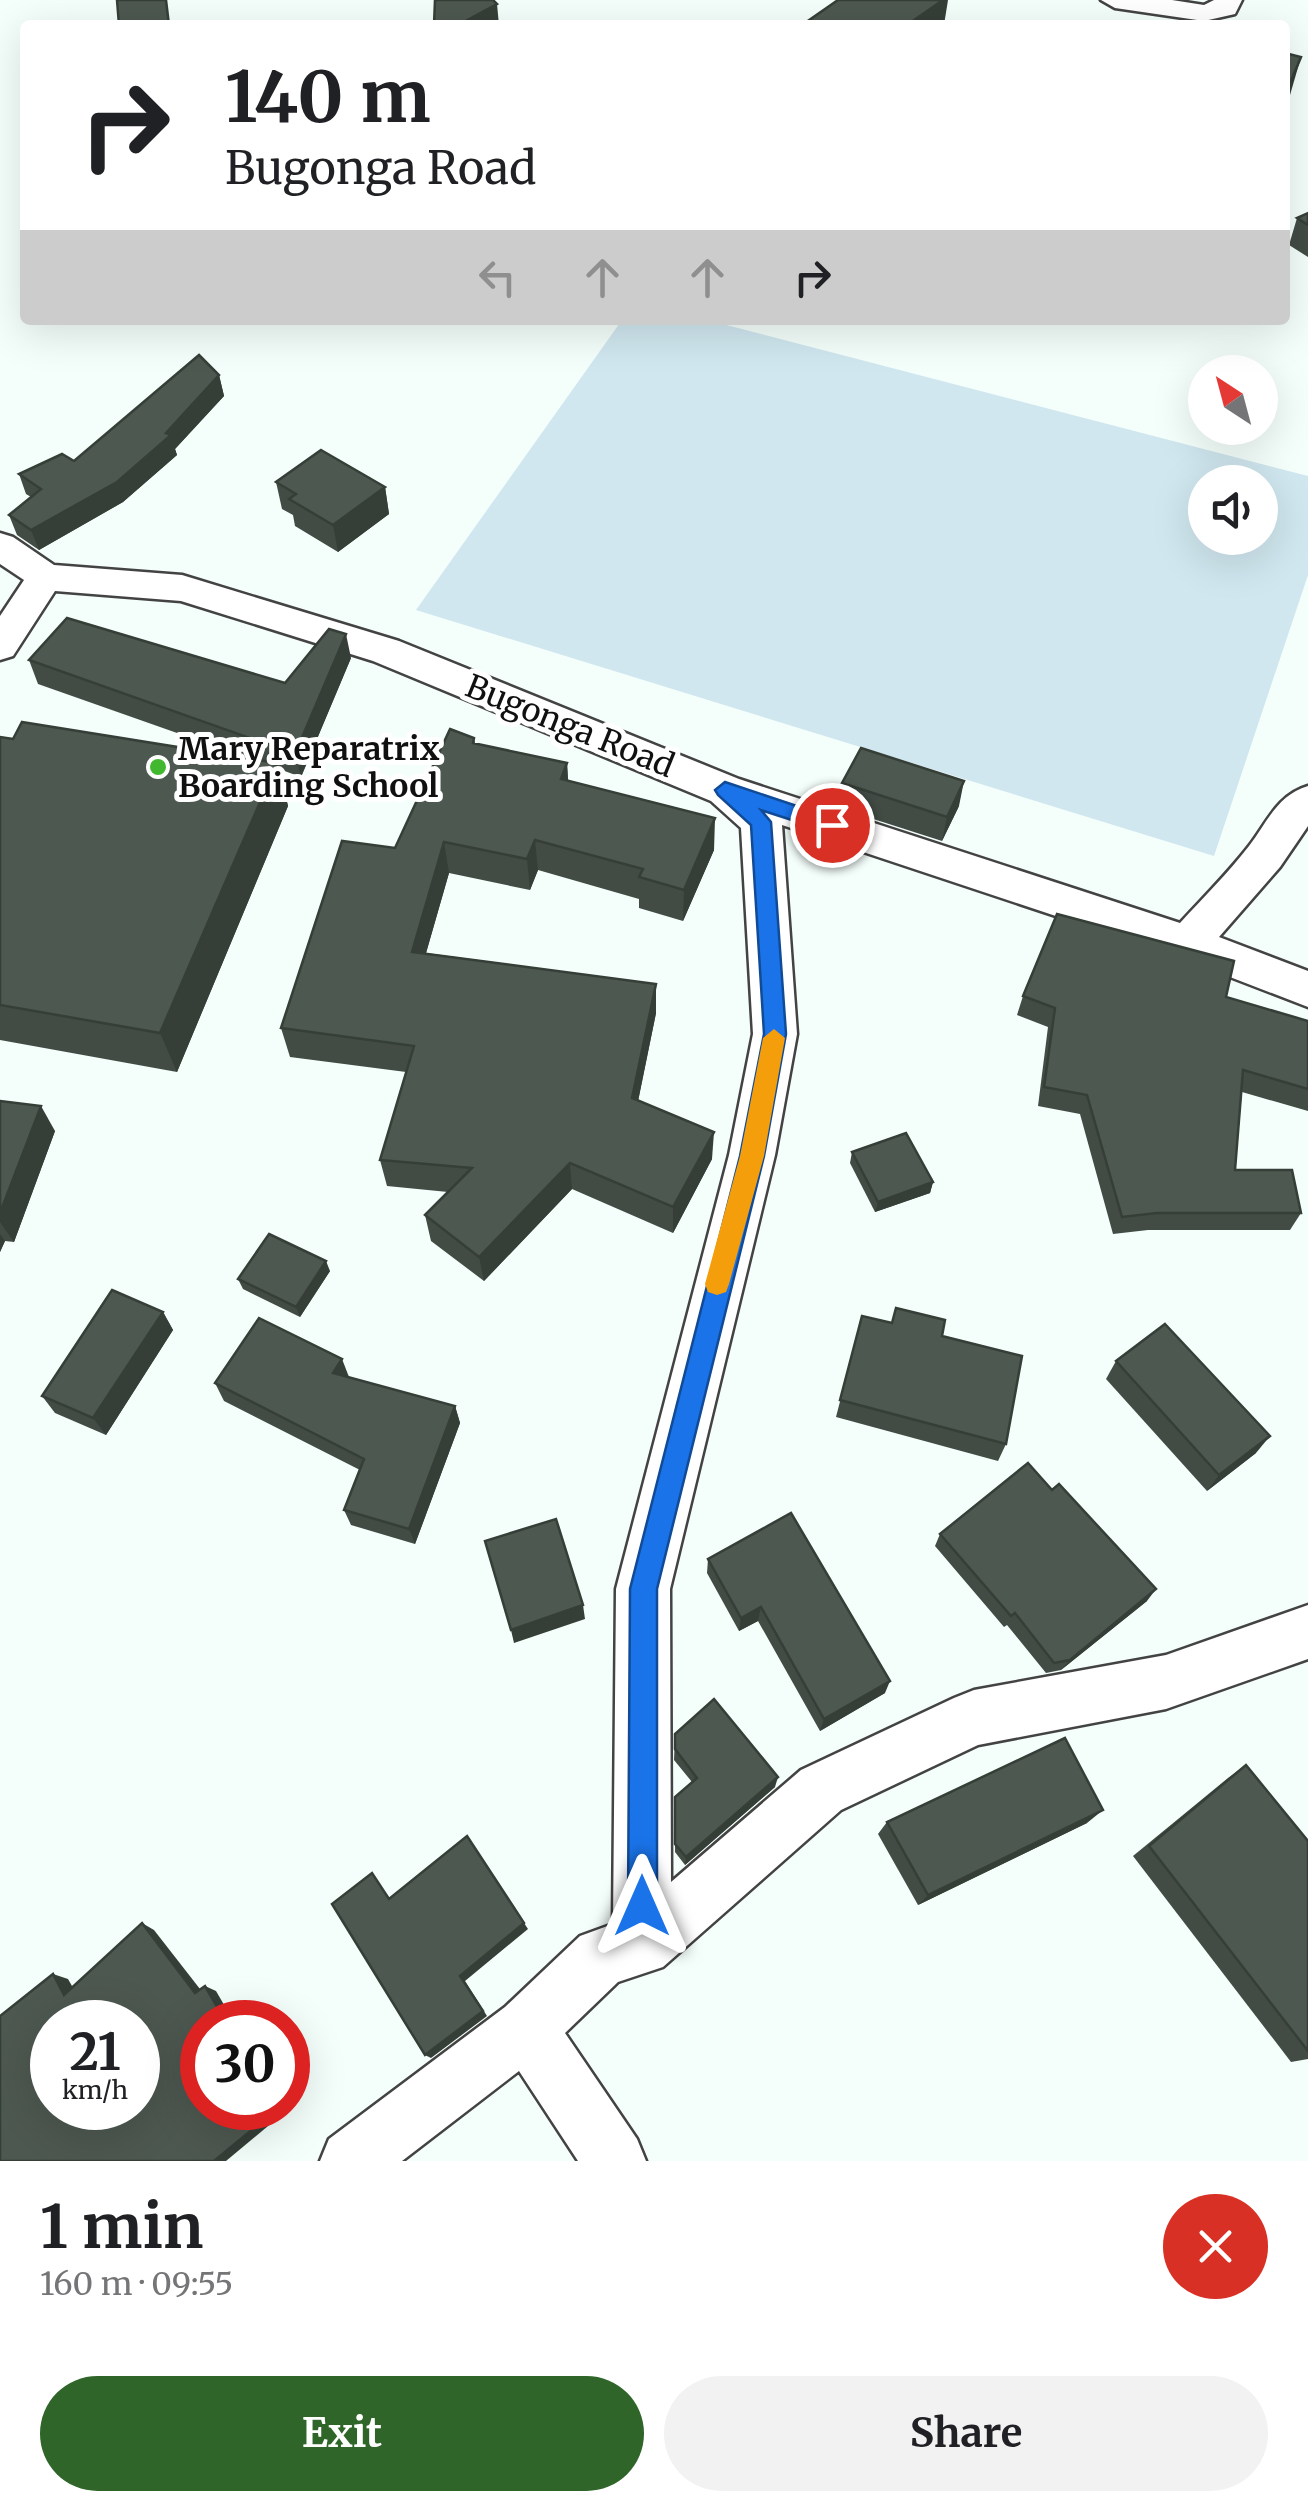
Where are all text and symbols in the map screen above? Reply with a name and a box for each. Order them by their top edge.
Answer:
text: 140 m [225,53,431,141]
icon: right [60,60,190,190]
text: Bugonga Road [225,140,536,196]
icon: left [470,250,525,305]
icon: ahead [575,250,630,305]
icon: ahead [680,250,735,305]
icon: right [785,250,840,305]
north arrow [1188,355,1278,445]
map controls [1188,355,1278,555]
button: sound [1188,465,1278,555]
street label: Bugonga Road [460,666,680,786]
place label: Mary Reparatrix Boarding School [178,729,440,806]
marker: Mary Reparatrix Boarding School [147,756,169,778]
pin [790,783,875,868]
icon: arrive [805,798,860,853]
position arrow [590,1854,694,1958]
speed limit sign: 30 [180,2000,310,2130]
text: 21 [69,2021,121,2084]
text: km/h [62,2074,128,2106]
text: 1 min [40,2189,203,2264]
button: close [1163,2194,1268,2299]
text: 160 m · 09:55 [40,2264,233,2304]
button: Exit [40,2376,644,2491]
button: Share [664,2376,1268,2491]

